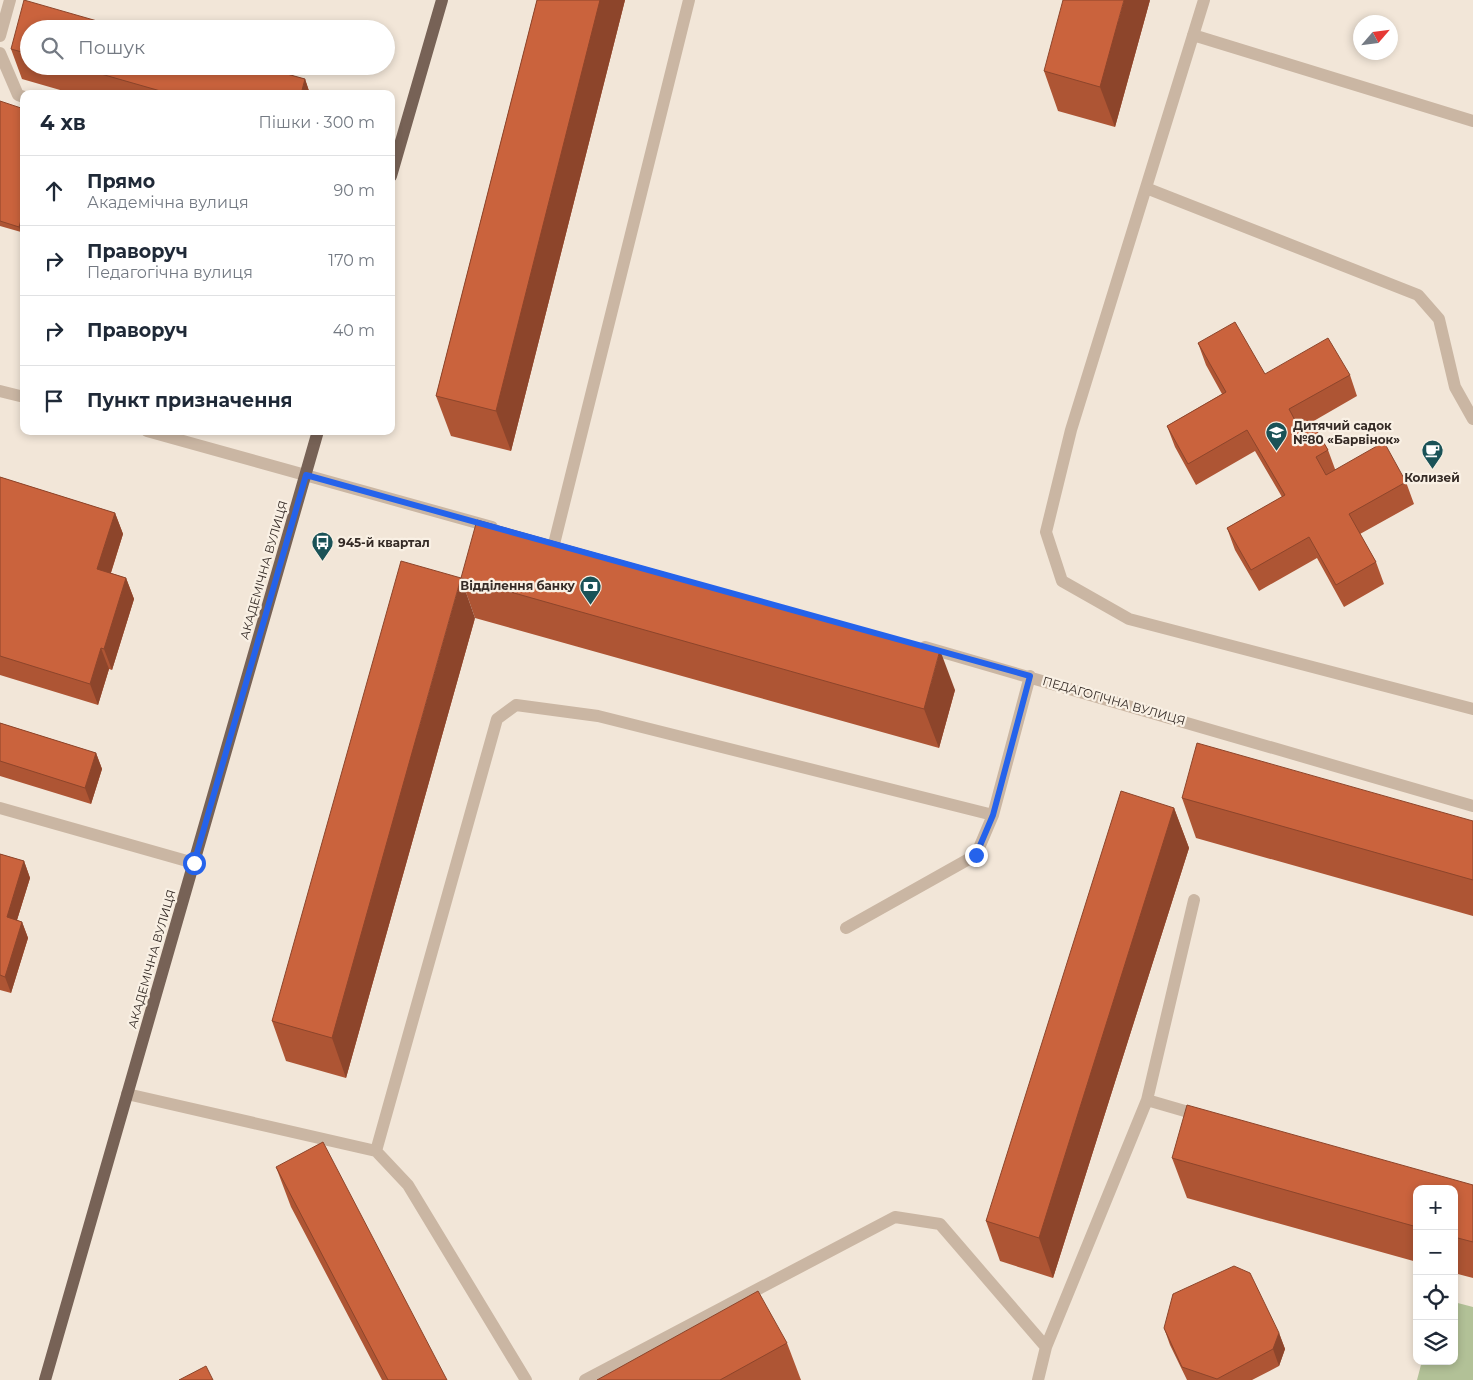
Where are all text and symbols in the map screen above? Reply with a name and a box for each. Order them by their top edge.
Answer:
north arrow [1353,15,1398,60]
search box [20,20,395,75]
icon: search [38,34,66,62]
text: Пошук [78,36,145,59]
text: 4 хв [40,110,86,135]
text: Пішки · 300 m [258,113,375,132]
text: Прямо [87,170,155,193]
icon: ahead [40,177,68,205]
text: 90 m [333,181,375,200]
text: Академічна вулиця [87,193,249,212]
text: Праворуч [87,240,188,263]
icon: right [40,247,68,275]
text: 170 m [328,251,375,270]
text: Педагогічна вулиця [87,263,253,282]
icon: right [40,317,68,345]
text: Праворуч [87,319,188,342]
text: 40 m [333,321,375,340]
icon: arrive [40,387,68,415]
text: Пункт призначення [87,389,293,412]
place label: Дитячий садок №80 «Барвінок» [1293,418,1400,447]
school or university icon: Дитячий садок №80 «Барвінок» [1265,421,1289,452]
cafe icon: Колизей [1420,439,1444,470]
place label: Колизей [1404,470,1460,485]
street label: АКАДЕМІЧНА ВУЛИЦЯ [236,499,291,641]
bus stop icon: 945-й квартал [310,531,334,562]
place label: 945-й квартал [338,535,430,550]
bank icon: Відділення банку [579,574,603,605]
place label: Відділення банку [460,578,576,593]
street label: ПЕДАГОГІЧНА ВУЛИЦЯ [1041,673,1187,728]
route end [965,844,988,867]
route start [183,852,206,875]
street label: АКАДЕМІЧНА ВУЛИЦЯ [124,888,179,1030]
map controls [1413,1185,1458,1365]
button: + [1413,1185,1458,1230]
button: − [1413,1230,1458,1275]
button: locate [1413,1275,1458,1320]
button: layers [1413,1320,1458,1365]

